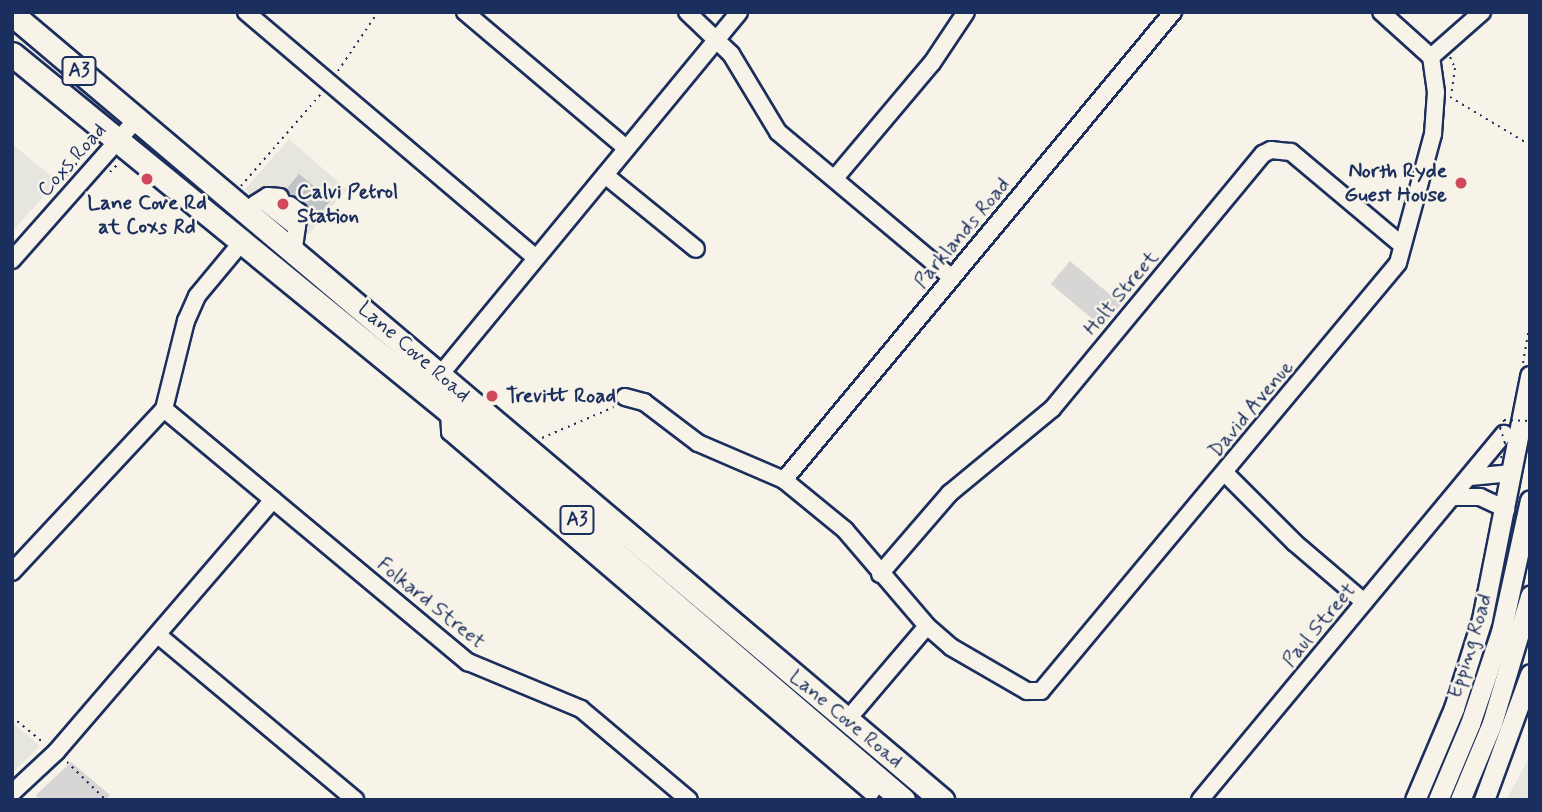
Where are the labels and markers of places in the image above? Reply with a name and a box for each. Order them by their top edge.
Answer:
place label: North Ryde Guest House [1344,158,1447,208]
marker: Lane Cove Rd at Coxs Rd [139,171,155,187]
marker: North Ryde Guest House [1453,175,1469,191]
place label: Calvi Petrol Station [297,179,398,229]
place label: Lane Cove Rd at Coxs Rd [87,190,207,240]
marker: Calvi Petrol Station [275,196,291,212]
place label: Trevitt Road [506,383,616,409]
marker: Trevitt Road [484,388,500,404]

